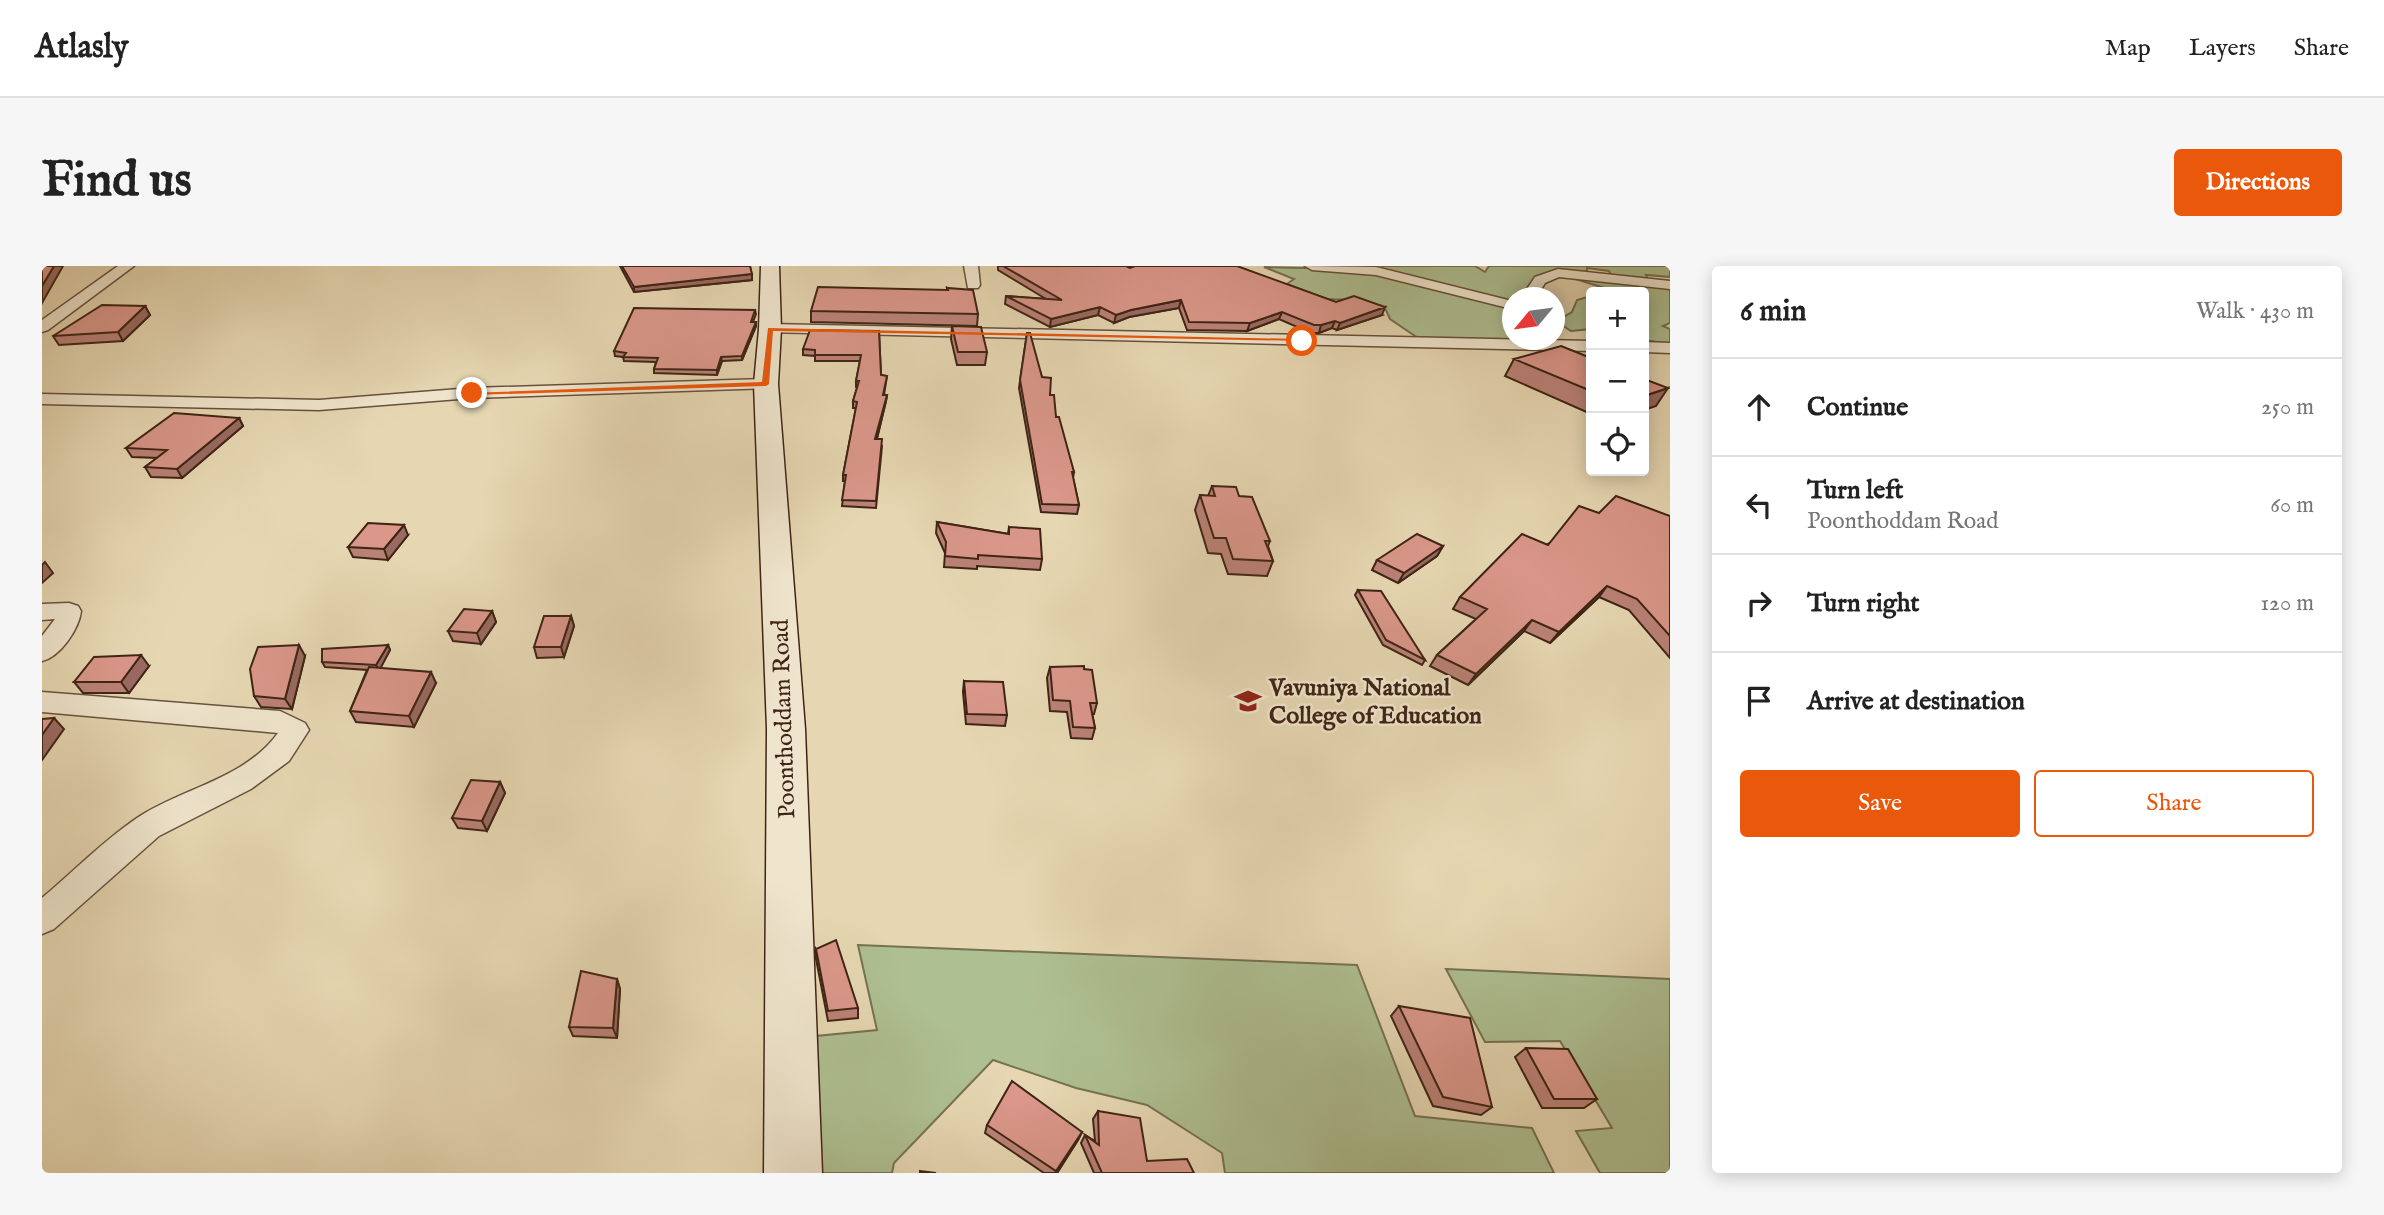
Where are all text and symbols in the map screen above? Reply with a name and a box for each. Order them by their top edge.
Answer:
text: Atlasly [35,27,128,69]
text: Map [2105,33,2151,64]
text: Layers [2189,33,2256,64]
text: Share [2294,33,2349,64]
button: Directions [2174,149,2342,216]
text: Find us [42,151,192,213]
north arrow [1502,287,1565,350]
map controls [1586,287,1649,476]
button: + [1586,287,1649,350]
text: 6 min [1740,293,1806,331]
text: Walk · 430 m [2196,297,2314,326]
route start [1286,325,1317,356]
button: − [1586,350,1649,413]
route end [456,377,487,408]
icon: ahead [1740,388,1778,426]
text: Continue [1807,391,1908,424]
text: 250 m [2261,393,2314,422]
button: locate [1586,413,1649,476]
text: Turn left [1807,474,1904,507]
icon: left [1740,486,1778,524]
text: 60 m [2270,491,2314,520]
text: Poonthoddam Road [1807,507,1998,536]
icon: right [1740,584,1778,622]
text: Turn right [1807,587,1920,620]
text: 120 m [2261,589,2314,618]
street label: Poonthoddam Road [766,618,803,819]
place label: Vavuniya National College of Education [1268,673,1482,732]
icon: arrive [1740,682,1778,720]
text: Arrive at destination [1807,685,2025,718]
school or university icon: Vavuniya National College of Education [1233,686,1263,716]
button: Save [1740,770,2020,837]
button: Share [2034,770,2314,837]

